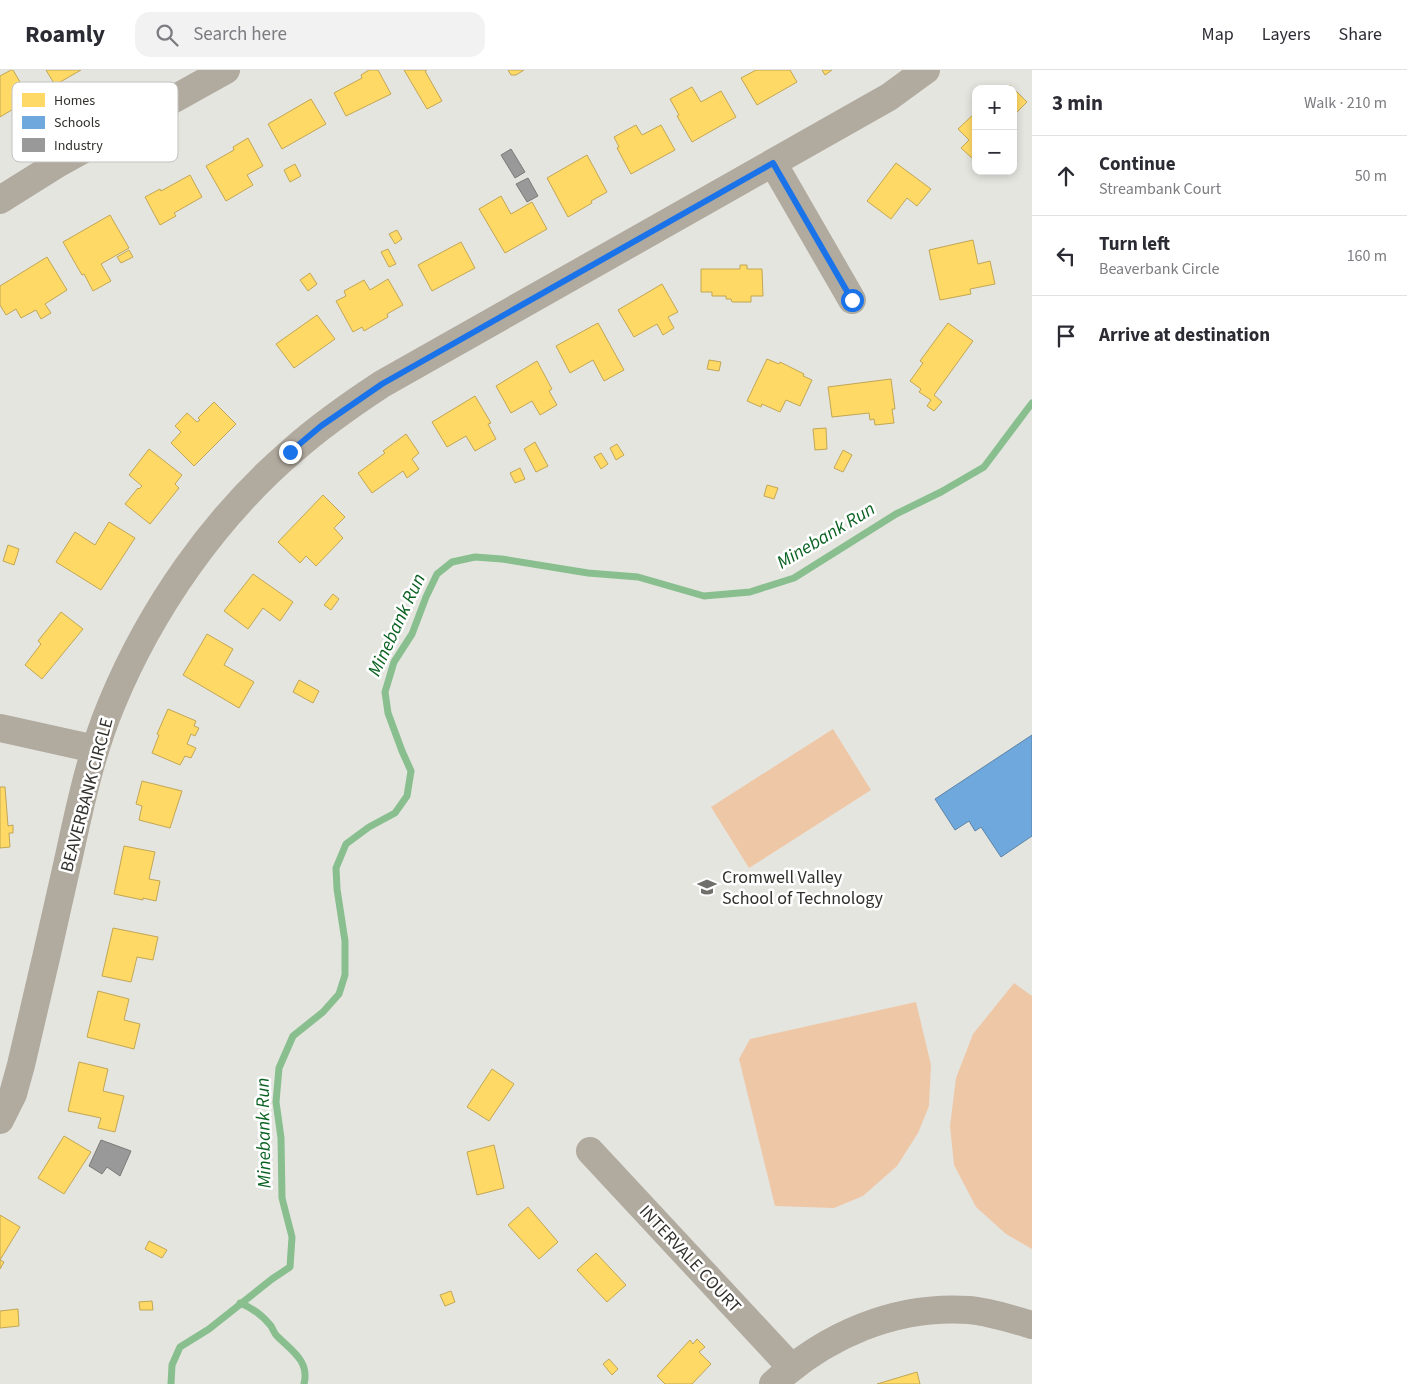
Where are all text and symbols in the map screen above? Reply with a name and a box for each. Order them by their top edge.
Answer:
search box [135,12,485,57]
text: Roamly [25,17,105,52]
icon: search [153,21,181,49]
text: Search here [193,21,287,48]
text: Map [1202,22,1234,47]
text: Layers [1262,22,1311,47]
text: Share [1339,22,1382,47]
legend [12,82,178,162]
map controls [972,85,1017,175]
button: + [972,85,1017,130]
text: 3 min [1052,88,1103,118]
text: Homes [54,91,95,111]
text: Walk · 210 m [1304,92,1387,114]
text: Schools [54,113,100,133]
button: − [972,130,1017,175]
text: Industry [54,136,103,156]
text: Continue [1099,151,1176,178]
icon: ahead [1052,162,1080,190]
text: 50 m [1355,165,1387,187]
text: Streambank Court [1099,178,1221,200]
text: Turn left [1099,231,1170,258]
icon: left [1052,242,1080,270]
text: 160 m [1347,245,1387,267]
text: Beaverbank Circle [1099,258,1219,280]
route start [841,289,864,312]
icon: arrive [1052,322,1080,350]
text: Arrive at destination [1099,322,1270,349]
route end [279,441,302,464]
water label: Minebank Run [772,496,880,576]
water label: Minebank Run [361,569,433,681]
street label: BEAVERBANK CIRCLE [54,715,120,875]
place label: Cromwell Valley School of Technology [722,865,884,911]
school or university icon: Cromwell Valley School of Technology [696,876,718,898]
water label: Minebank Run [250,1077,278,1189]
street label: INTERVALE COURT [633,1199,747,1319]

